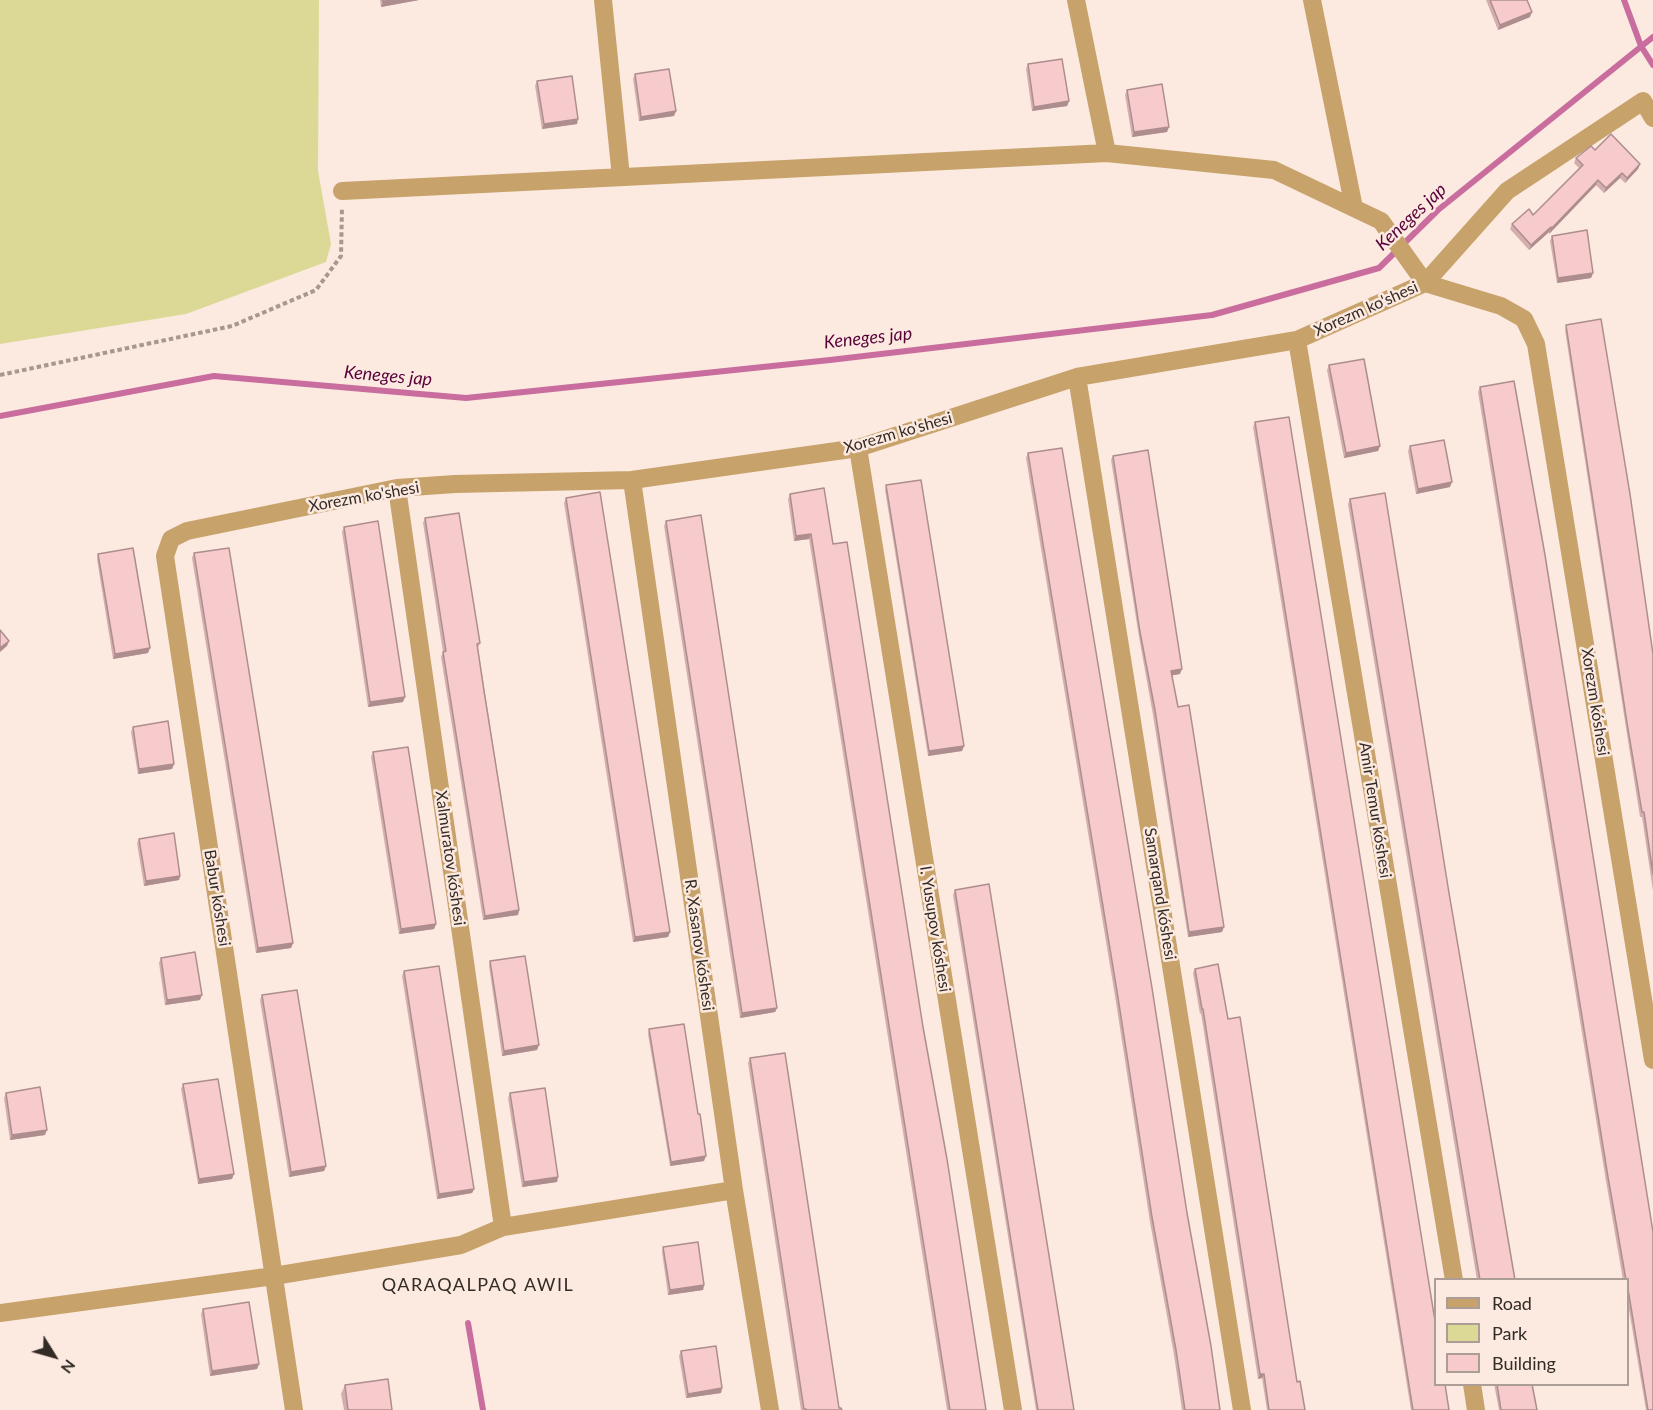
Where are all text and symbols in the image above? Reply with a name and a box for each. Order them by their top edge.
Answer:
water label: Keneges jap [1371,179,1451,255]
street label: Xorezm ko'shesi [1311,277,1421,341]
water label: Keneges jap [823,323,913,353]
water label: Keneges jap [343,361,433,391]
street label: Xorezm ko'shesi [842,408,954,458]
street label: Xorezm ko'shesi [307,478,421,516]
street label: Xorezm kóshesi [1577,647,1613,757]
street label: Amir Temur kóshesi [1355,741,1395,879]
street label: Xalmuratov kóshesi [431,789,469,927]
street label: Samarqand kóshesi [1140,826,1180,962]
street label: Babur kóshesi [200,848,234,948]
street label: I. Yusupov kóshesi [916,864,954,994]
street label: R. Xasanov kóshesi [680,878,718,1012]
district label: QARAQALPAQ AWIL [382,1274,574,1296]
legend [1434,1278,1629,1386]
text: Road [1492,1292,1532,1314]
text: Park [1492,1322,1527,1344]
north arrow [24,1326,84,1386]
text: Building [1492,1352,1556,1374]
text: N [57,1356,80,1378]

